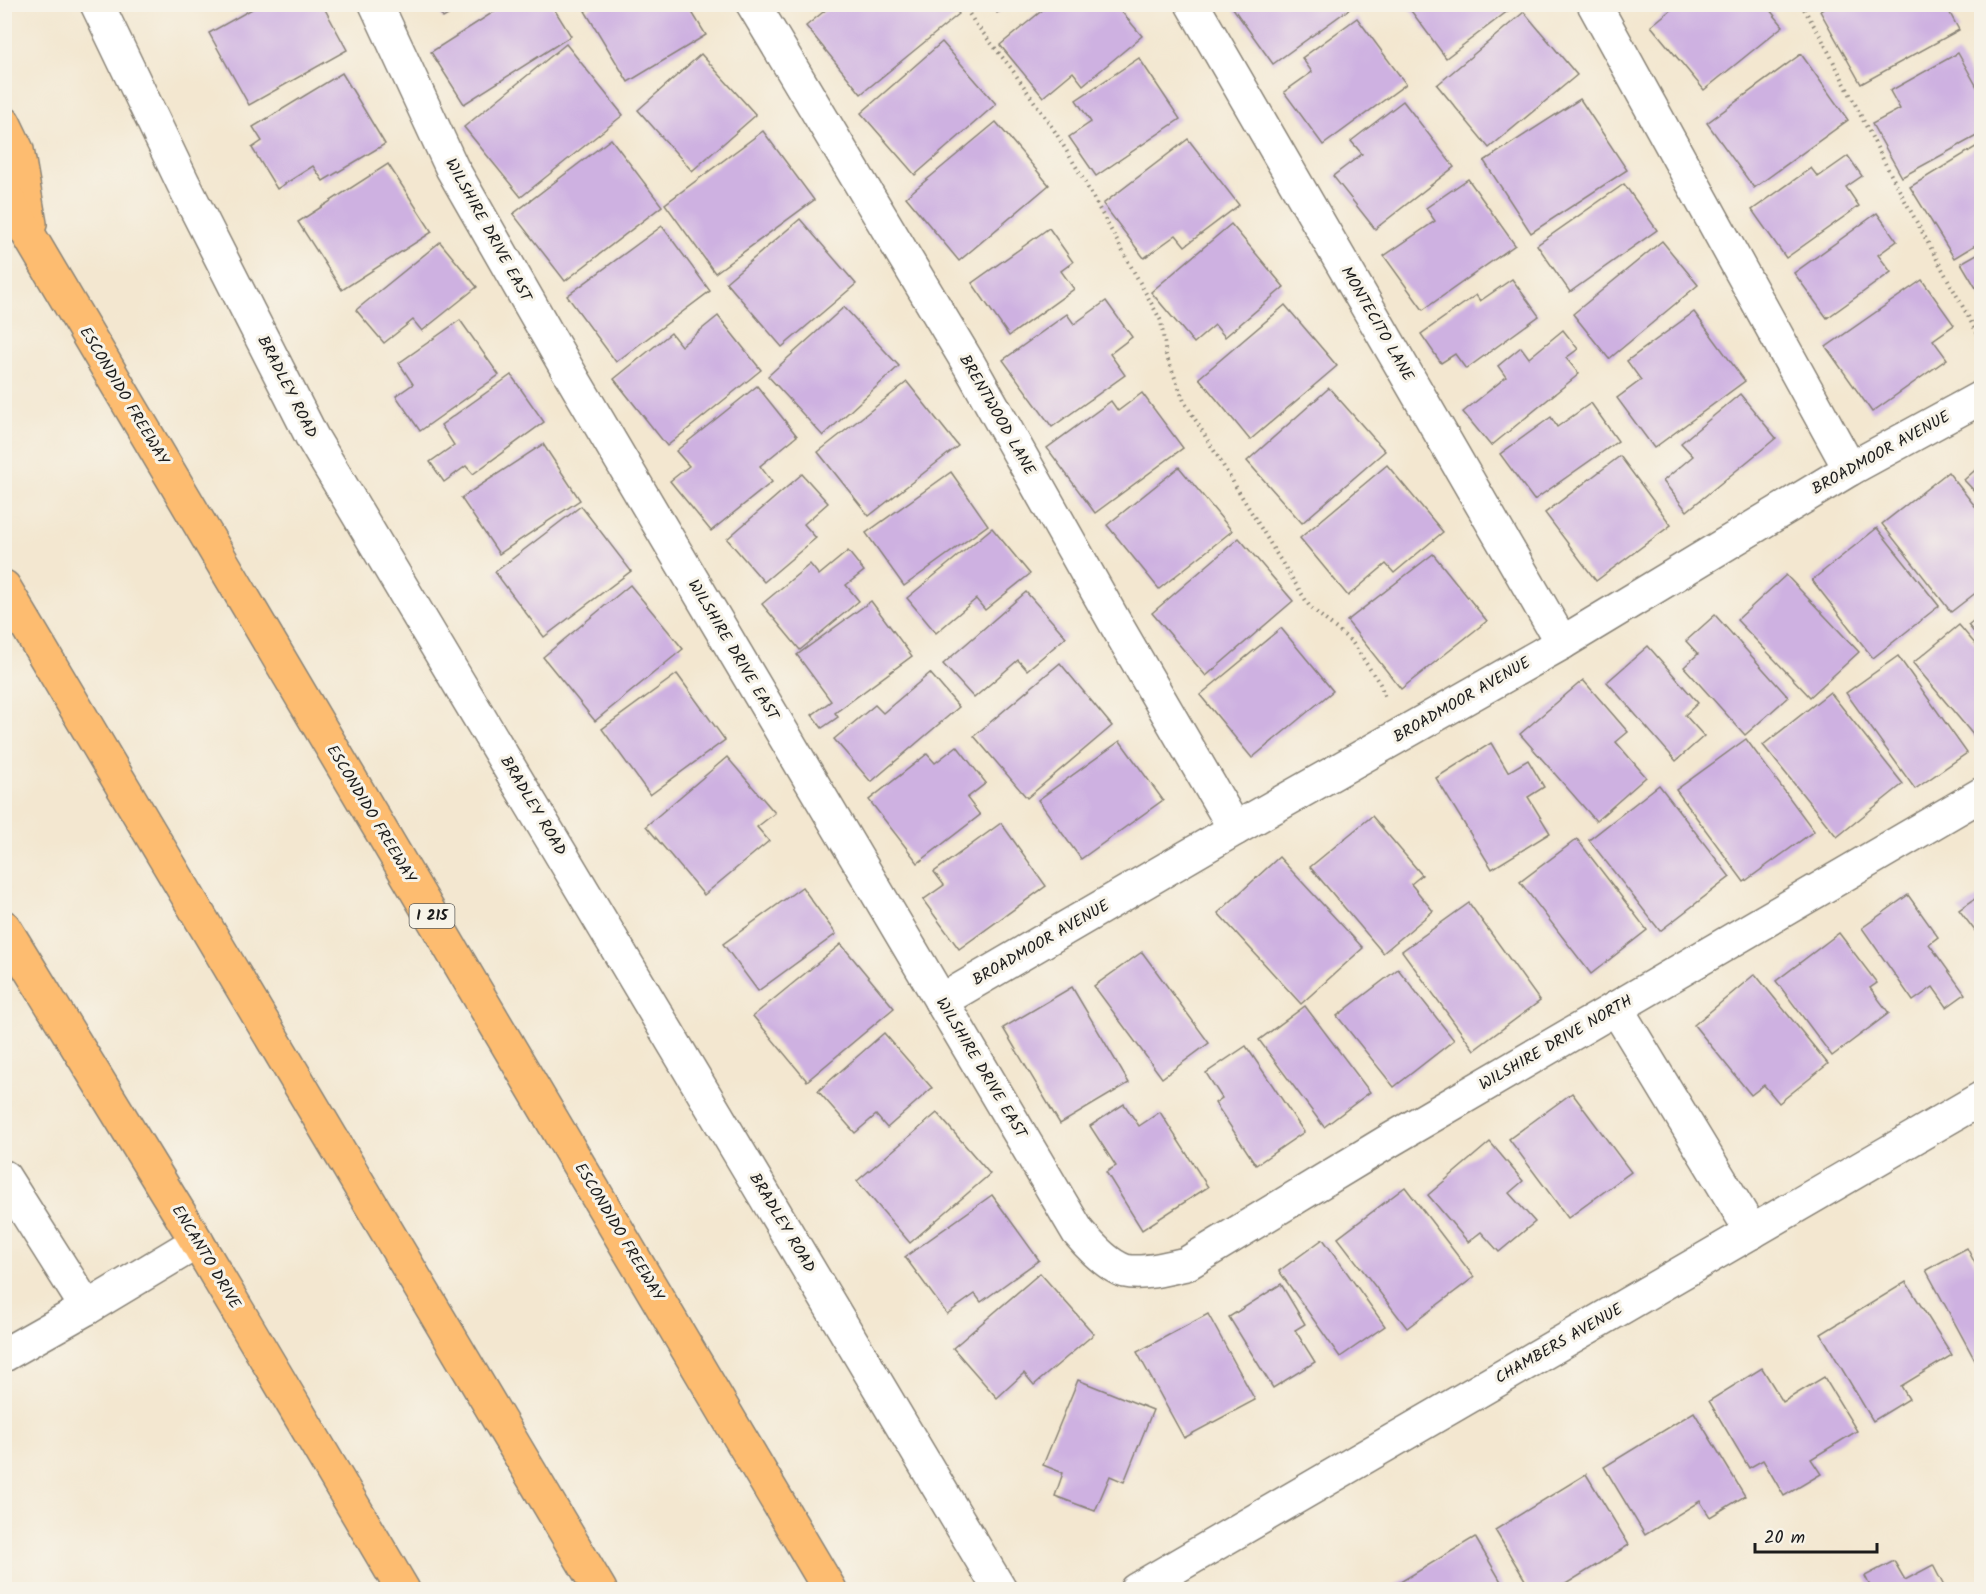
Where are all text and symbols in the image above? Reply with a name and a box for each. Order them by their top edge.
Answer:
street label: WILSHIRE DRIVE EAST [438,154,539,308]
street label: MONTECITO LANE [1334,262,1420,387]
street label: ESCONDIDO FREEWAY [73,322,176,471]
street label: BRADLEY ROAD [250,331,324,443]
street label: BRENTWOOD LANE [952,350,1042,481]
street label: BROADMOOR AVENUE [1807,404,1955,501]
street label: WILSHIRE DRIVE EAST [681,575,786,726]
street label: BROADMOOR AVENUE [1389,650,1536,750]
street label: ESCONDIDO FREEWAY [320,740,423,889]
street label: BRADLEY ROAD [493,751,573,861]
street label: BROADMOOR AVENUE [968,893,1115,993]
road number: I 215 [410,904,454,928]
street label: WILSHIRE DRIVE NORTH [1475,989,1637,1097]
street label: WILSHIRE DRIVE EAST [929,993,1034,1144]
street label: ESCONDIDO FREEWAY [568,1158,671,1307]
street label: BRADLEY ROAD [742,1168,822,1278]
street label: ENCANTO DRIVE [165,1200,247,1314]
street label: CHAMBERS AVENUE [1490,1297,1628,1391]
scale bar [1755,1516,1876,1554]
text: 20 m [1764,1524,1805,1553]

